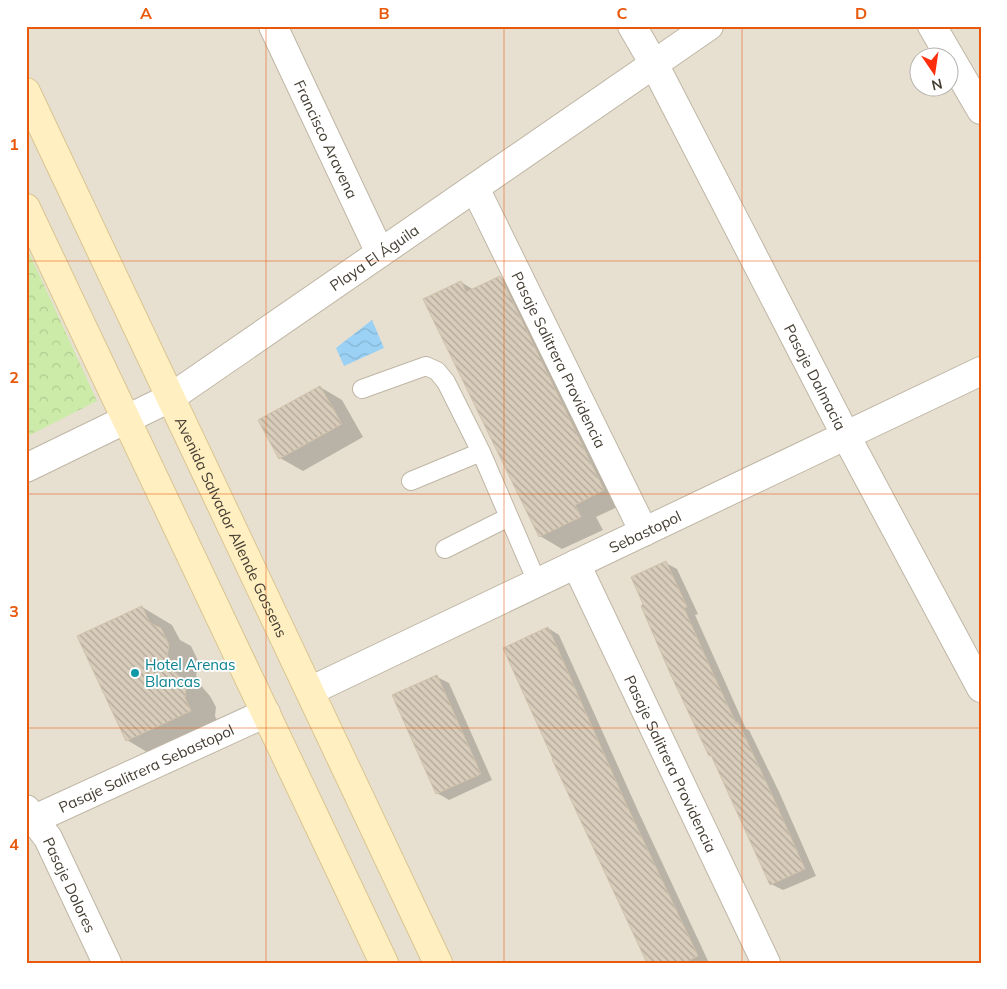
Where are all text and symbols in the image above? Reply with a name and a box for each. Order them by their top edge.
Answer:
text: A [140,3,152,23]
text: B [378,3,390,23]
text: C [617,3,628,23]
text: D [855,3,867,23]
north arrow [910,48,960,98]
text: N [930,75,944,95]
street label: Francisco Aravena [290,77,362,201]
text: 1 [9,134,19,154]
street label: Playa El Águila [326,220,422,295]
street label: Pasaje Salitrera Providencia [508,268,611,451]
street label: Pasaje Dalmacia [780,321,851,433]
text: 2 [9,367,19,387]
street label: Avenida Salvador Allende Gossens [171,413,292,640]
street label: Sebastopol [606,506,684,557]
text: 3 [9,601,19,621]
place label: Hotel Arenas Blancas [145,655,236,691]
marker: Hotel Arenas Blancas [129,667,141,679]
street label: Pasaje Salitrera Providencia [621,672,721,855]
street label: Pasaje Salitrera Sebastopol [55,720,237,816]
text: 4 [9,834,19,854]
street label: Pasaje Dolores [39,834,101,936]

